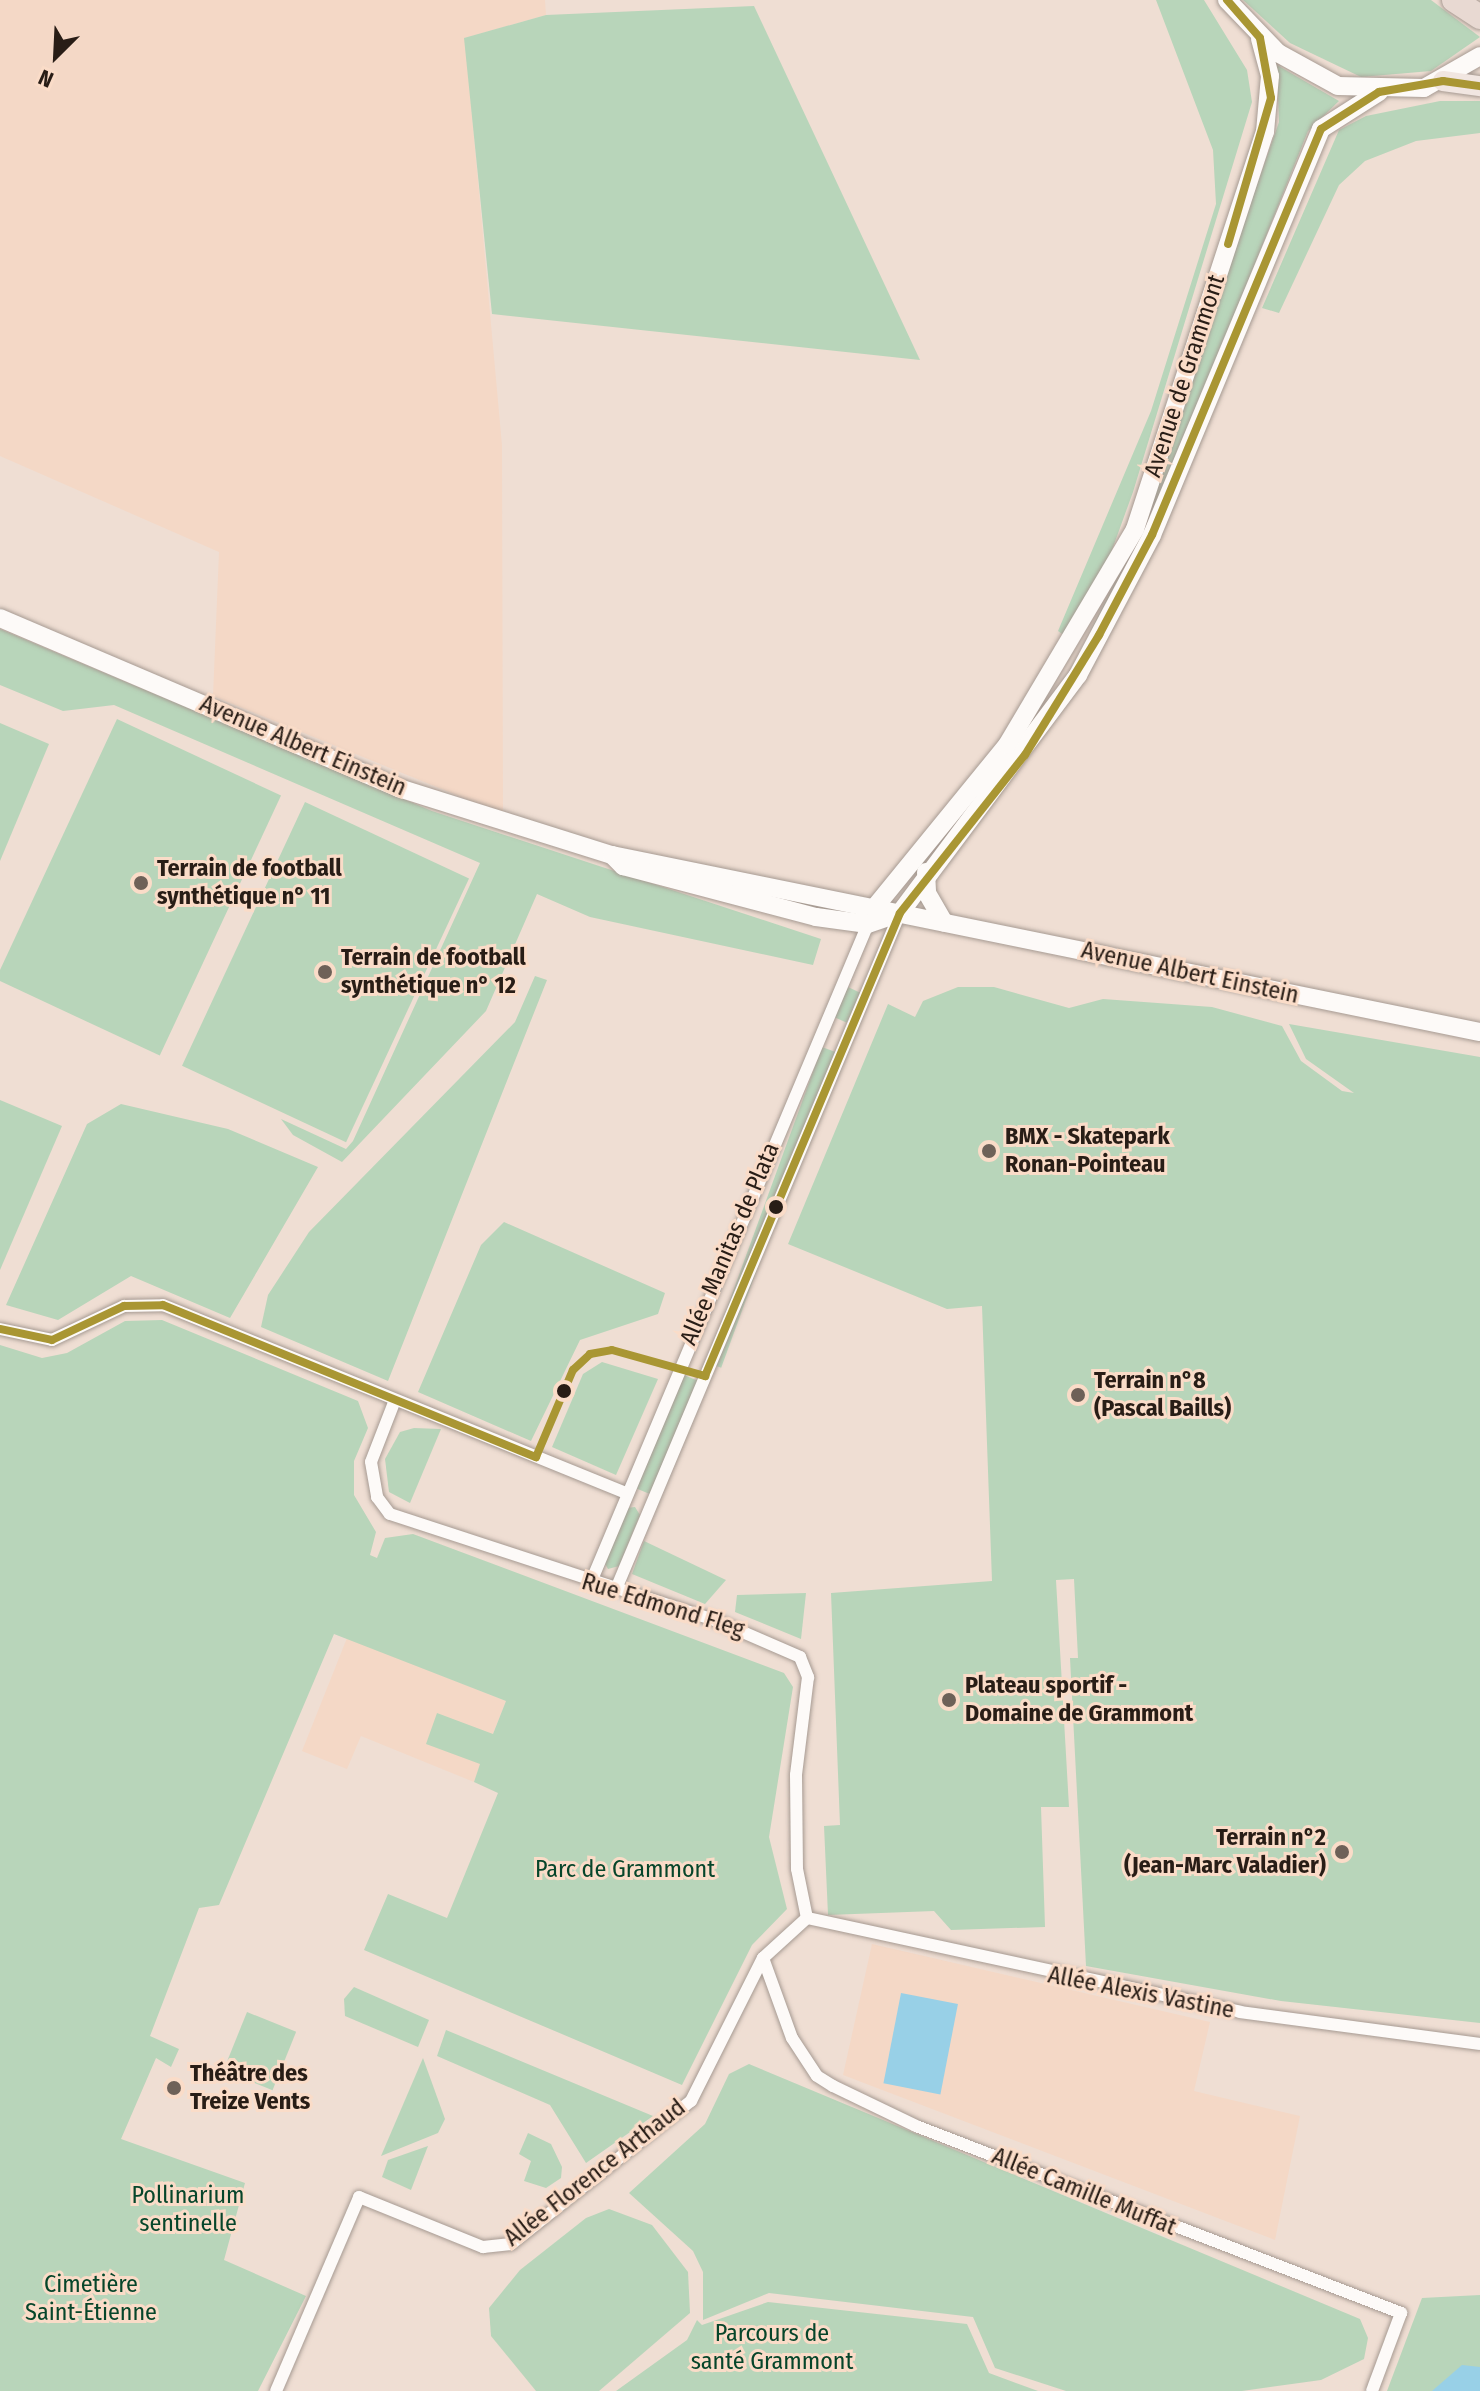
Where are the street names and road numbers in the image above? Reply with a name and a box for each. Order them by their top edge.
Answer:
street label: Avenue de Grammont [1139,271,1231,481]
street label: Avenue Albert Einstein [195,689,411,803]
street label: Avenue Albert Einstein [1079,936,1301,1010]
street label: Allée Manitas de Plata [674,1138,786,1350]
street label: Rue Edmond Fleg [578,1568,748,1644]
street label: Allée Alexis Vastine [1046,1961,1236,2025]
street label: Allée Florence Arthaud [499,2093,691,2253]
street label: Allée Camille Muffat [988,2142,1180,2242]

